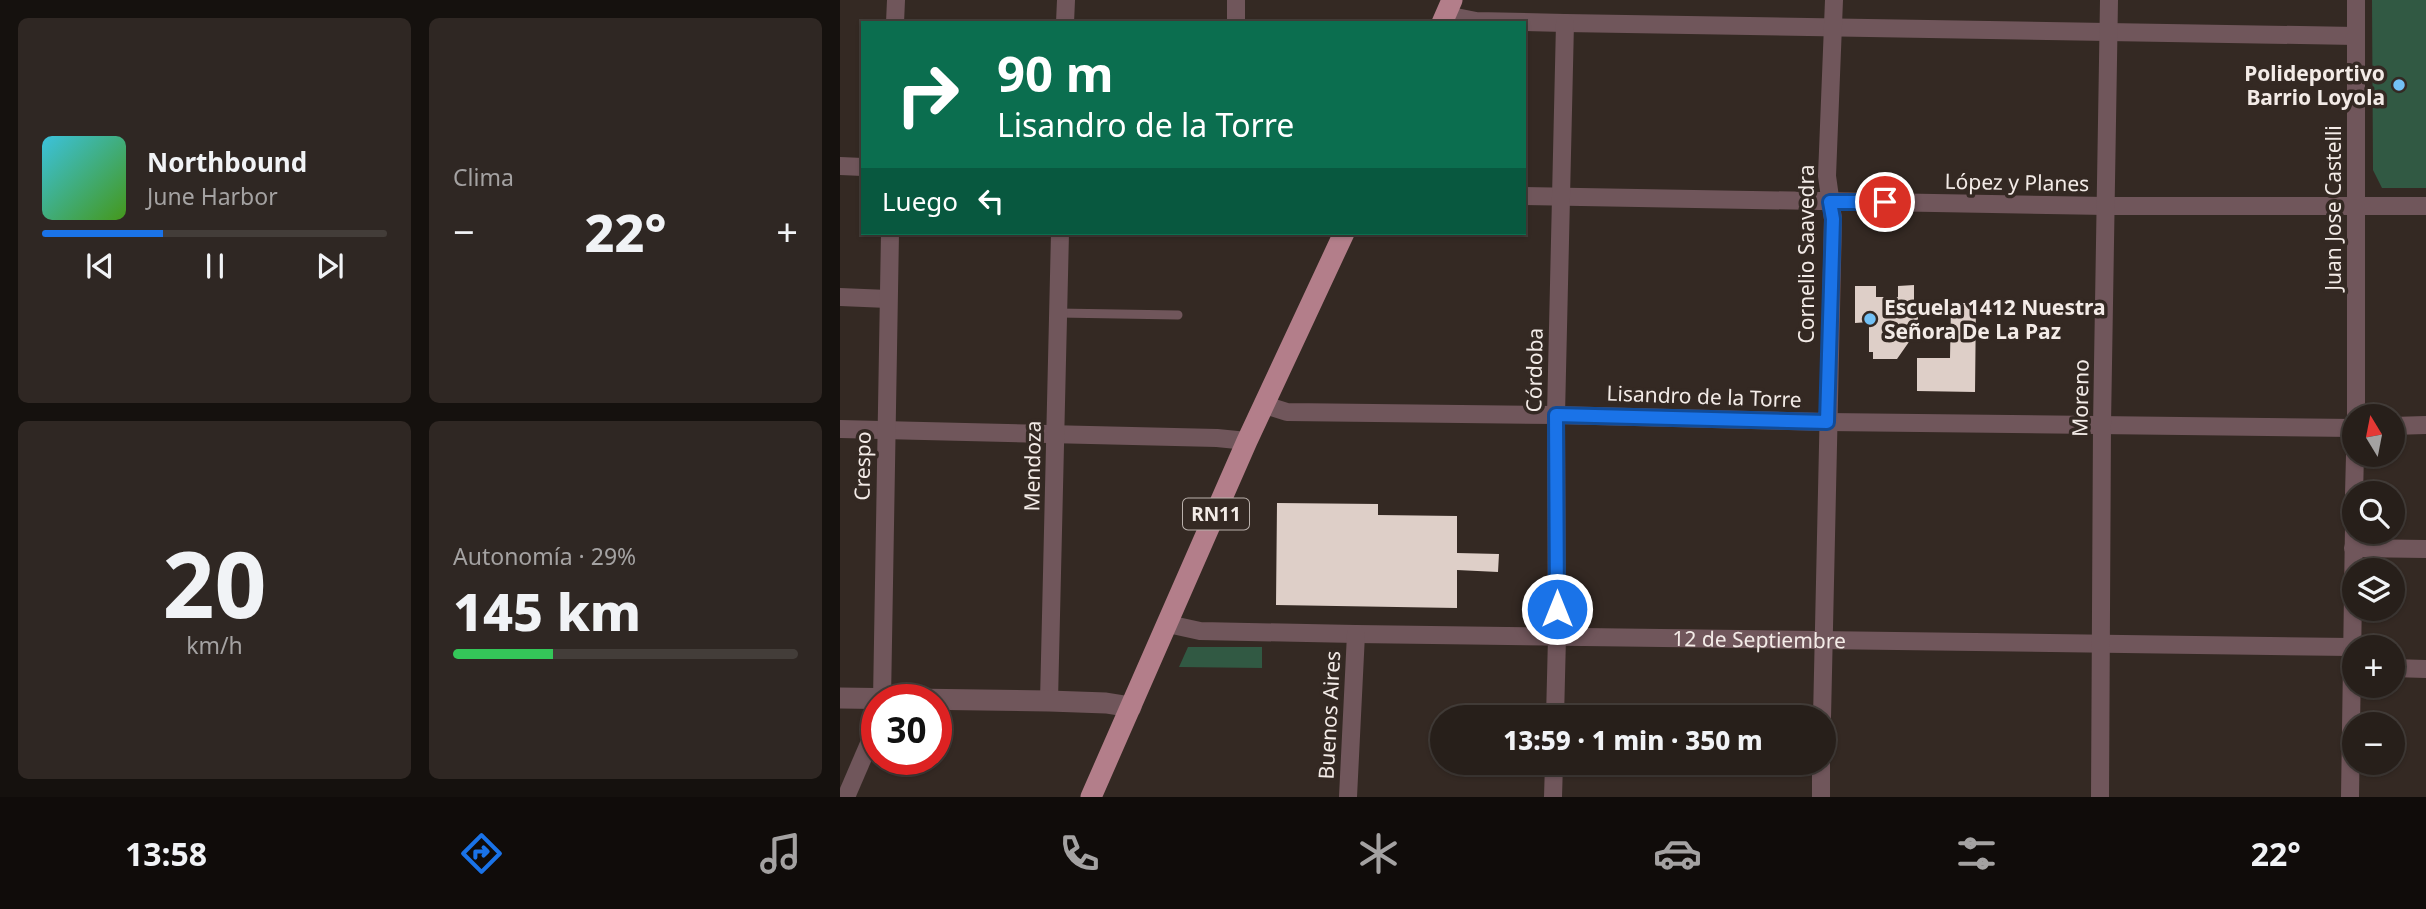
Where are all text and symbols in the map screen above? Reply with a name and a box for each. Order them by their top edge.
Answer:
text: 90 m [997,40,1114,106]
icon: right [882,49,973,140]
place label: Polideportivo Barrio Loyola [2244,59,2385,111]
marker: Polideportivo Barrio Loyola [2391,77,2407,93]
text: Lisandro de la Torre [997,103,1294,146]
street label: Juan Jose Castelli [2319,125,2347,293]
text: Northbound [147,144,307,180]
text: Clima [453,161,514,193]
street label: Cornelio Saavedra [1792,164,1820,344]
street label: López y Planes [1944,167,2090,197]
pin [1855,172,1915,232]
text: June Harbor [147,180,278,212]
icon: left [972,182,1010,220]
text: Luego [882,183,958,219]
icon: arrive [1866,183,1904,221]
text: 22° [584,196,667,267]
text: − [453,205,475,257]
text: + [776,205,798,257]
icon: previous [81,247,119,285]
icon: pause [196,247,234,285]
icon: next [311,247,349,285]
place label: Escuela 1412 Nuestra Señora De La Paz [1884,293,2106,345]
marker: Escuela 1412 Nuestra Señora De La Paz [1862,311,1878,327]
street label: Córdoba [1519,327,1549,413]
street label: Moreno [2065,359,2095,437]
street label: Lisandro de la Torre [1606,379,1802,413]
north arrow [2342,404,2404,467]
map controls [2342,404,2405,775]
street label: Mendoza [1017,420,1047,512]
street label: Crespo [847,431,877,501]
button: search [2342,481,2405,544]
road number: RN11 [1183,499,1249,530]
text: 20 [162,521,267,645]
text: Autonomía · 29% [453,540,636,572]
button: layers [2342,558,2405,621]
position arrow [1520,572,1594,646]
text: 145 km [453,575,641,646]
street label: 12 de Septiembre [1672,624,1846,654]
text: km/h [186,629,243,661]
button: + [2342,635,2405,698]
street label: Buenos Aires [1312,650,1346,780]
speed limit sign: 30 [861,684,952,775]
button: − [2342,712,2405,775]
text: 13:59 · 1 min · 350 m [1503,722,1763,758]
icon: directions [457,829,506,878]
icon: music [756,829,805,878]
icon: phone [1055,829,1104,878]
icon: climate [1354,829,1403,878]
icon: car [1653,829,1702,878]
icon: filters [1952,829,2001,878]
text: 13:58 [125,832,207,875]
text: 22° [2251,832,2301,875]

